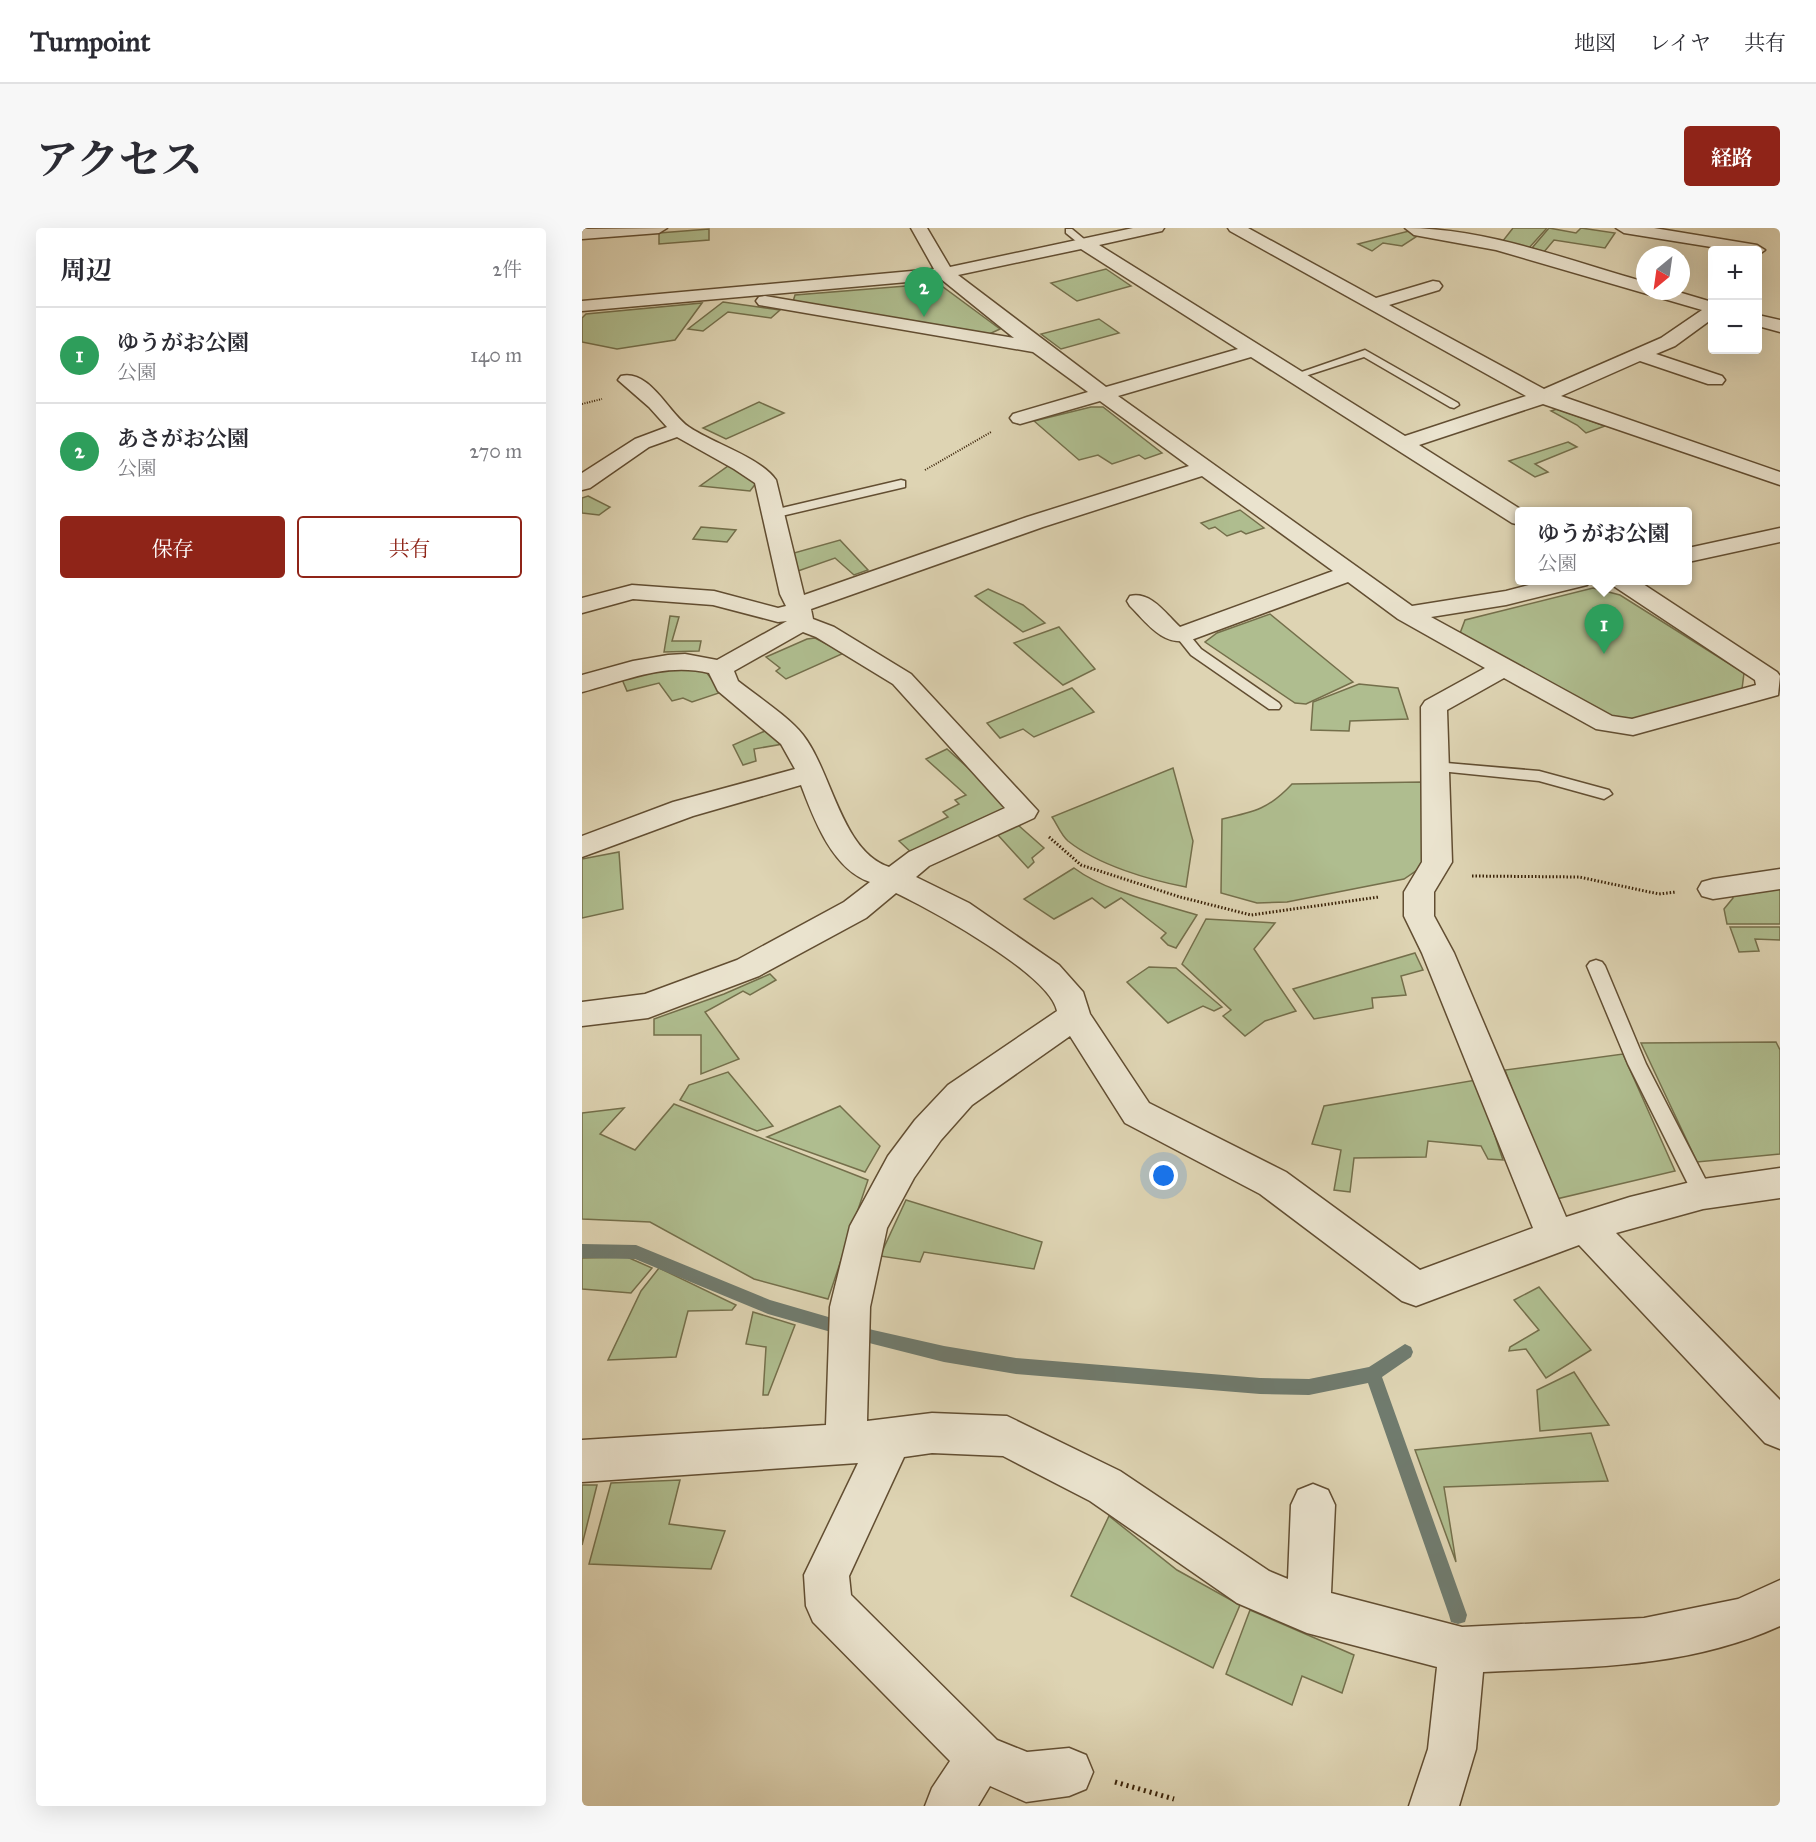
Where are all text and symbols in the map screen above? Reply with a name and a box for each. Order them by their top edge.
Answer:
text: Turnpoint [30,24,150,59]
text: 地図 [1574,30,1616,56]
text: レイヤ [1649,30,1711,56]
text: 共有 [1744,30,1786,56]
button: 経路 [1684,126,1780,186]
text: アクセス [36,134,203,186]
north arrow [1636,246,1690,300]
map controls [1708,246,1762,354]
button: + [1708,246,1762,300]
text: 周辺 [60,254,112,286]
text: 2件 [492,257,522,281]
pin: 2 [904,268,944,317]
button: − [1708,300,1762,354]
text: ゆうがお公園 [117,329,249,356]
text: 1 [76,343,83,367]
text: 140 m [470,343,522,367]
text: 公園 [117,360,157,384]
text: あさがお公園 [117,425,249,452]
text: 2 [75,439,84,463]
text: 270 m [469,439,522,463]
text: 公園 [117,456,157,480]
popup [1515,507,1692,585]
button: 保存 [60,516,285,578]
button: 共有 [297,516,522,578]
text: ゆうがお公園 [1537,520,1670,547]
text: 公園 [1537,551,1577,575]
pin: 1 [1584,604,1624,654]
your location [1149,1161,1178,1190]

